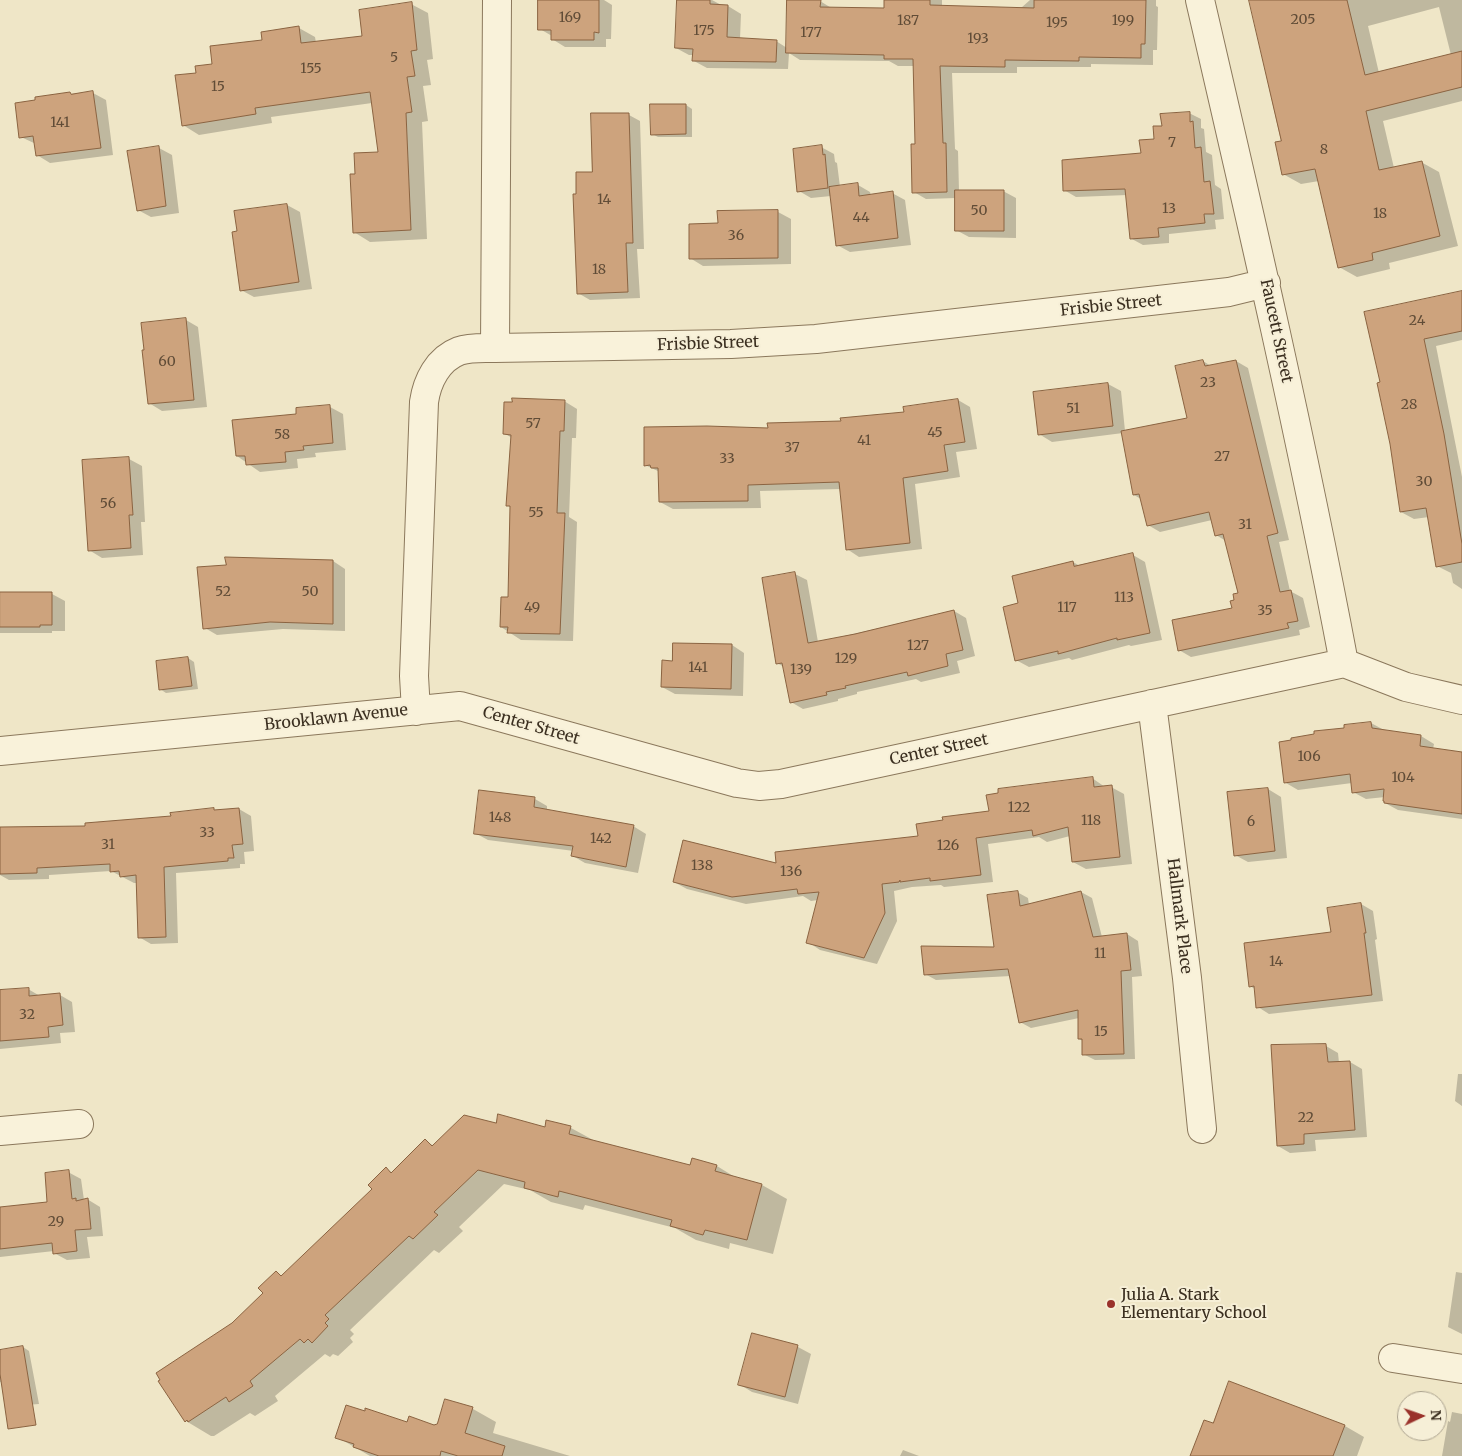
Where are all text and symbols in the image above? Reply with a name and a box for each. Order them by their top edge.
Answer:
house number: 169 [559,10,581,26]
house number: 205 [1291,12,1315,28]
house number: 187 [897,13,919,29]
house number: 199 [1112,13,1134,29]
house number: 195 [1046,15,1068,31]
house number: 175 [693,23,715,39]
house number: 177 [800,25,822,41]
house number: 193 [967,31,989,47]
house number: 5 [390,50,398,66]
house number: 155 [300,61,322,77]
house number: 15 [211,79,225,95]
house number: 141 [50,115,70,131]
house number: 7 [1168,135,1176,151]
house number: 8 [1320,142,1328,158]
house number: 14 [597,192,611,208]
house number: 13 [1162,201,1176,217]
house number: 50 [971,203,987,219]
house number: 18 [1373,206,1387,222]
house number: 44 [852,210,870,226]
house number: 36 [728,228,744,244]
house number: 18 [592,262,606,278]
street label: Faucett Street [1256,277,1296,385]
street label: Frisbie Street [1059,291,1163,321]
house number: 24 [1409,313,1425,329]
street label: Frisbie Street [657,333,759,355]
house number: 60 [158,354,176,370]
house number: 23 [1200,375,1216,391]
house number: 28 [1401,397,1417,413]
house number: 51 [1066,401,1080,417]
house number: 57 [525,416,541,432]
house number: 45 [927,425,943,441]
house number: 58 [274,427,290,443]
house number: 41 [857,433,871,449]
house number: 37 [784,440,800,456]
house number: 27 [1214,449,1230,465]
house number: 33 [719,451,735,467]
house number: 30 [1416,474,1432,490]
house number: 56 [100,496,116,512]
house number: 55 [528,505,544,521]
house number: 31 [1238,517,1252,533]
house number: 52 [215,584,231,600]
house number: 50 [302,584,318,600]
house number: 113 [1114,590,1134,606]
house number: 49 [524,600,540,616]
house number: 117 [1057,600,1077,616]
house number: 35 [1257,603,1273,619]
house number: 127 [907,638,929,654]
house number: 129 [835,651,857,667]
house number: 141 [688,660,708,676]
house number: 139 [790,662,812,678]
street label: Brooklawn Avenue [263,701,409,735]
street label: Center Street [480,703,582,749]
street label: Center Street [888,730,990,770]
house number: 106 [1297,749,1321,765]
house number: 104 [1391,770,1415,786]
house number: 122 [1008,800,1030,816]
house number: 148 [489,810,511,826]
house number: 118 [1081,813,1101,829]
house number: 6 [1247,814,1255,830]
house number: 33 [199,825,215,841]
house number: 142 [590,831,612,847]
house number: 31 [101,837,115,853]
house number: 126 [937,838,959,854]
street label: Hallmark Place [1162,857,1196,975]
house number: 138 [691,858,713,874]
house number: 136 [780,864,802,880]
house number: 11 [1094,946,1106,962]
house number: 14 [1269,954,1283,970]
house number: 32 [19,1007,35,1023]
house number: 15 [1094,1024,1108,1040]
house number: 22 [1298,1110,1314,1126]
house number: 29 [48,1214,64,1230]
place label: Julia A. Stark Elementary School [1121,1285,1267,1323]
marker: Julia A. Stark Elementary School [1105,1298,1117,1310]
north arrow [1397,1391,1447,1441]
text: N [1427,1409,1445,1421]

